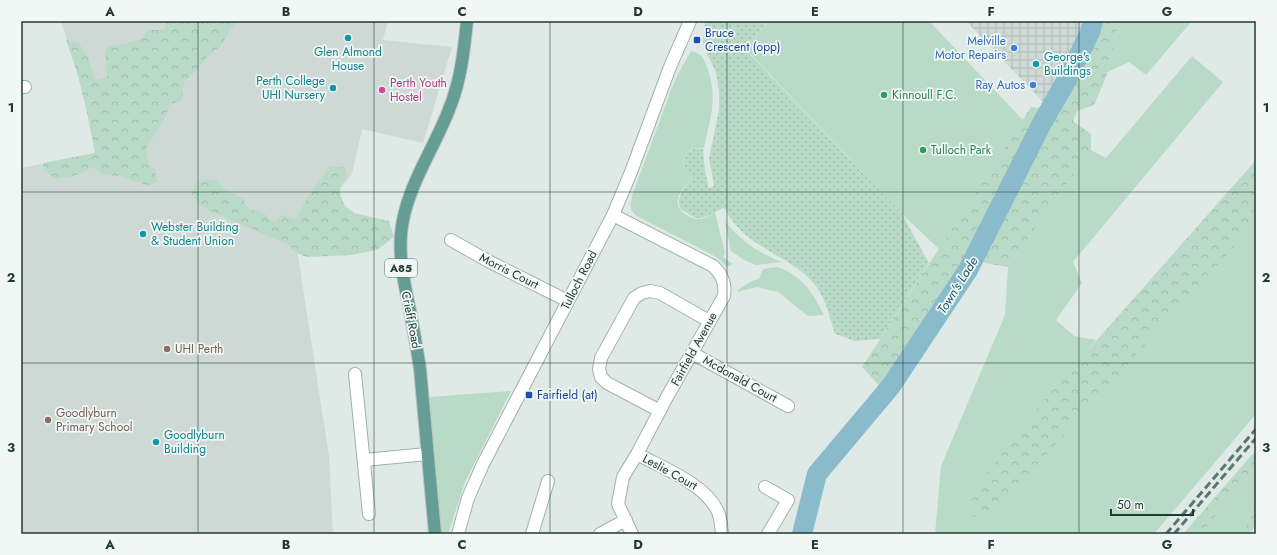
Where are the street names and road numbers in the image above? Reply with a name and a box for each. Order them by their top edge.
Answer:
street label: Tulloch Road [556,247,602,313]
street label: Morris Court [476,248,542,294]
road number: A85 [385,259,417,277]
street label: Crieff Road [397,290,425,350]
street label: Fairfield Avenue [666,309,722,389]
street label: Mcdonald Court [700,351,780,407]
street label: Leslie Court [639,450,701,495]

